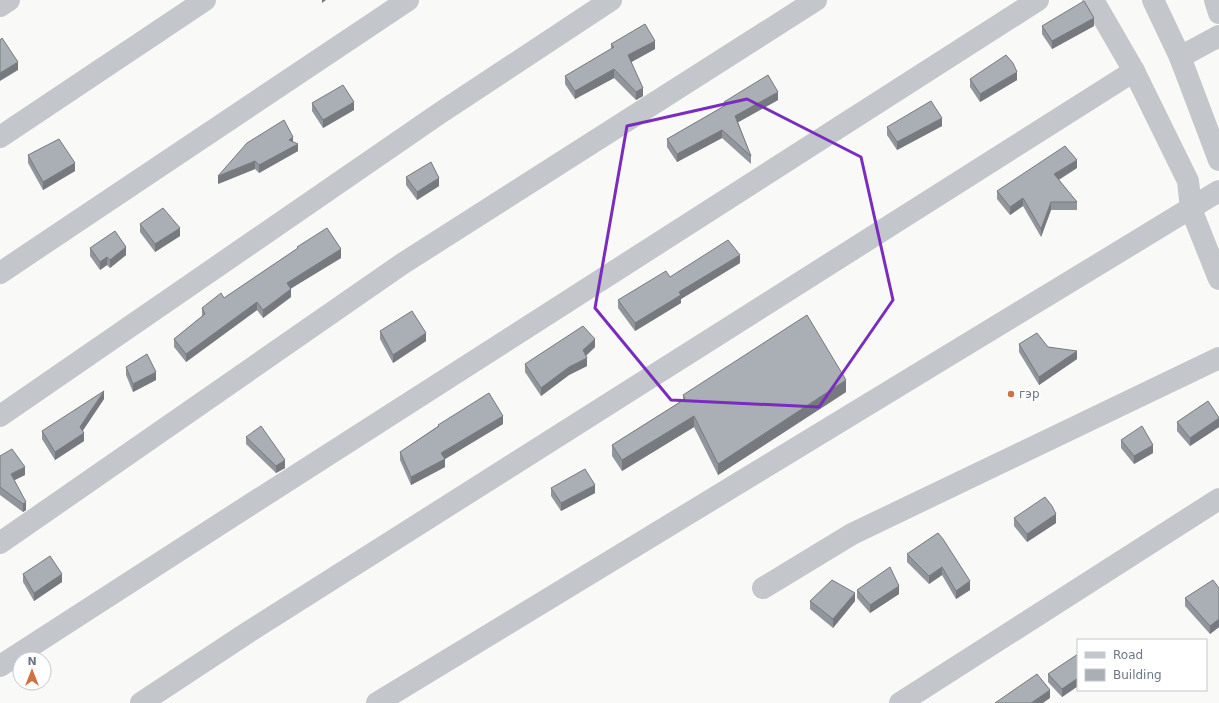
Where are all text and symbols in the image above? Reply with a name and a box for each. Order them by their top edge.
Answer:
place label: гэр [1019,387,1040,401]
marker: гэр [1006,389,1016,399]
legend [1077,639,1207,691]
text: Road [1113,648,1143,662]
north arrow [12,651,52,691]
text: N [27,655,37,668]
text: Building [1113,668,1162,682]

